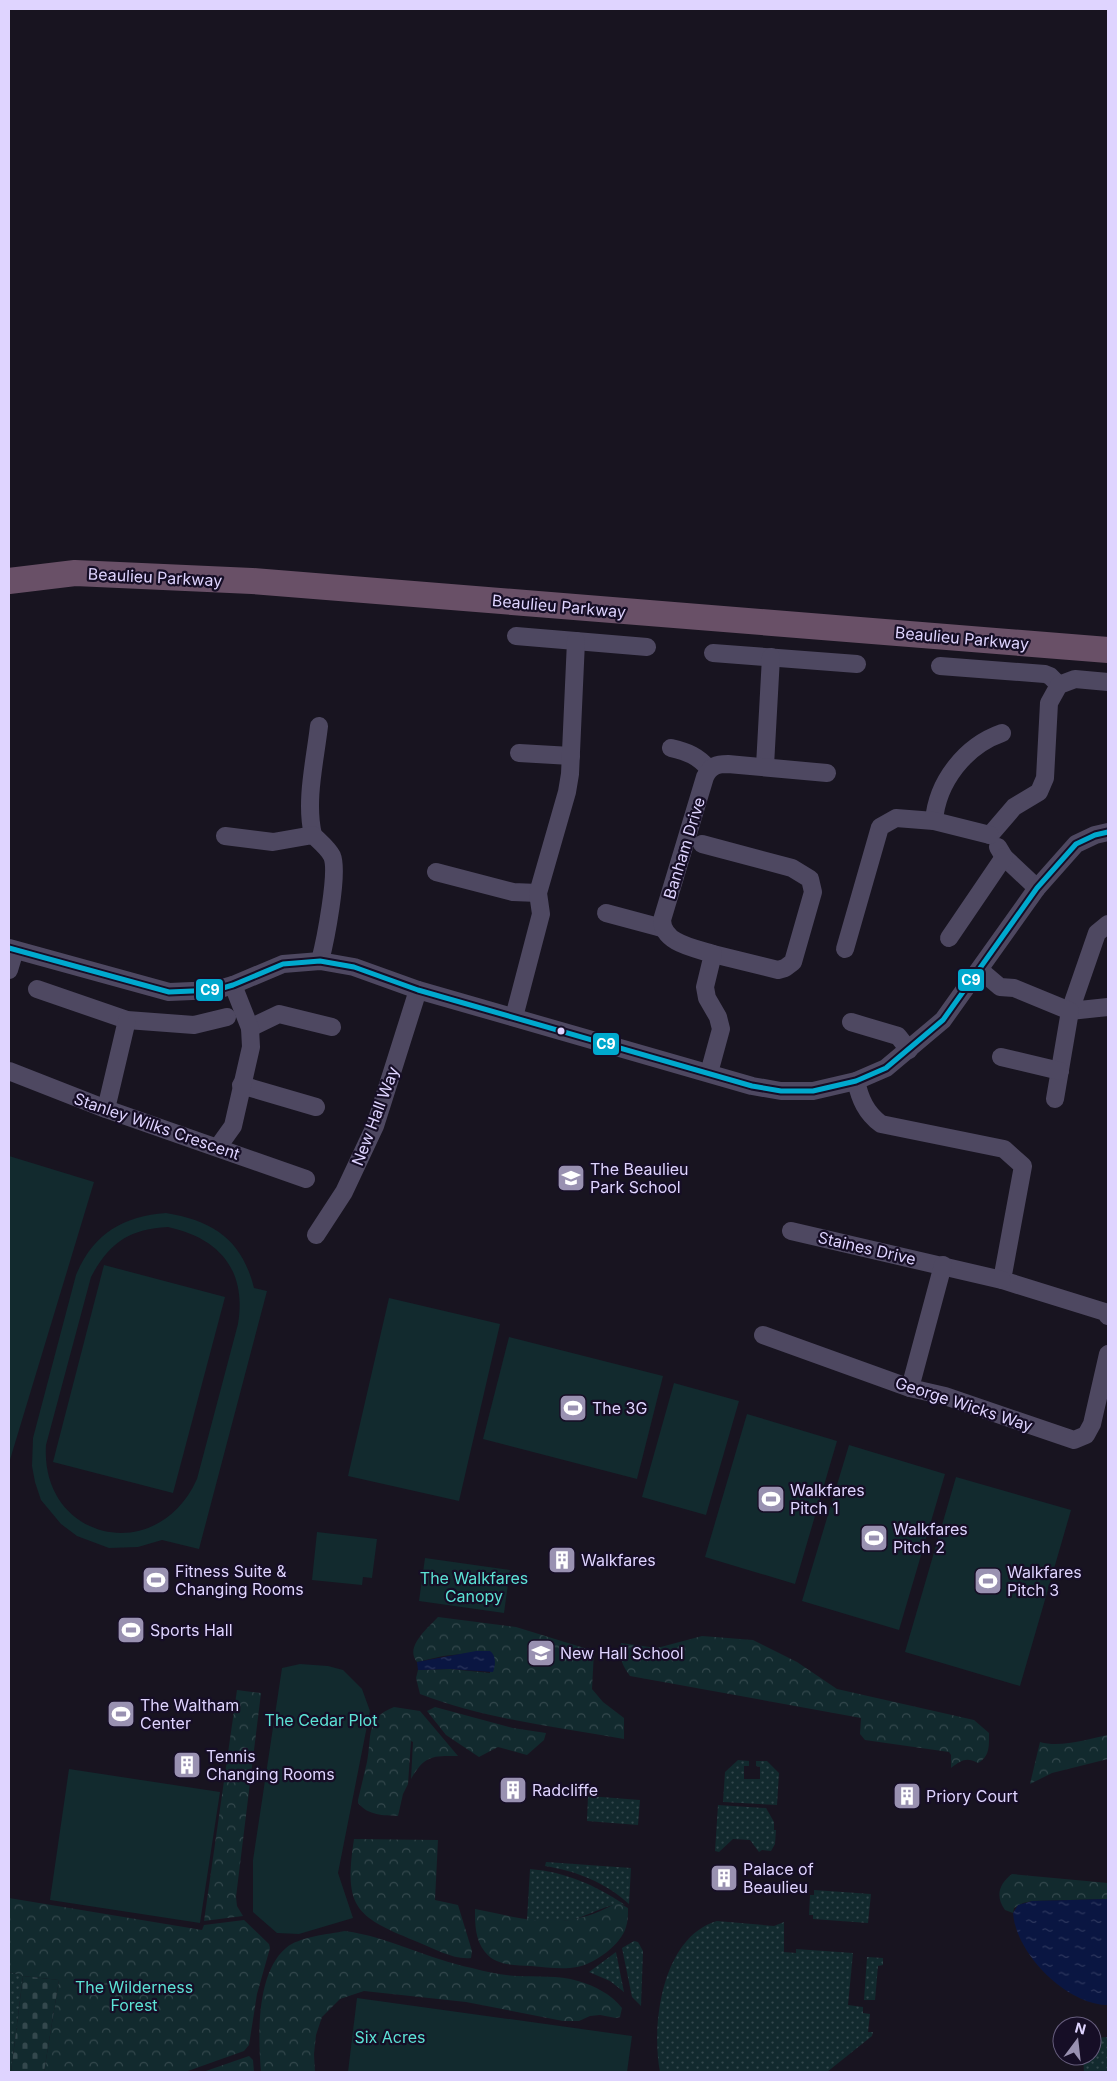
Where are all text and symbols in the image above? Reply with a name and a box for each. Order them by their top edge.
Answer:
street label: Beaulieu Parkway [87,563,223,591]
street label: Beaulieu Parkway [491,590,627,622]
street label: Beaulieu Parkway [894,622,1030,654]
street label: Banham Drive [659,795,709,901]
line badge: C9 [957,968,985,992]
text: C9 [961,971,981,988]
line badge: C9 [195,978,224,1002]
text: C9 [200,981,220,998]
unlabelled marker [556,1026,566,1036]
line badge: C9 [592,1032,620,1056]
text: C9 [596,1035,616,1052]
street label: New Hall Way [347,1064,403,1168]
street label: Stanley Wilks Crescent [71,1088,243,1164]
place label: The Beaulieu Park School [590,1159,689,1197]
school or university icon: The Beaulieu Park School [556,1163,586,1193]
street label: Staines Drive [816,1227,918,1269]
street label: George Wicks Way [893,1372,1035,1436]
sports icon: The 3G [558,1393,588,1423]
place label: The 3G [592,1398,647,1418]
place label: Walkfares Pitch 1 [790,1480,865,1518]
sports icon: Walkfares Pitch 1 [756,1484,786,1514]
place label: Walkfares Pitch 2 [893,1519,968,1557]
sports icon: Walkfares Pitch 2 [859,1523,889,1553]
building icon: Walkfares [547,1545,577,1575]
place label: Walkfares [581,1550,656,1570]
place label: Fitness Suite & Changing Rooms [175,1561,304,1599]
place label: Walkfares Pitch 3 [1007,1562,1082,1600]
sports icon: Fitness Suite & Changing Rooms [141,1565,171,1595]
sports icon: Walkfares Pitch 3 [973,1566,1003,1596]
park label: The Walkfares Canopy [420,1568,528,1606]
sports icon: Sports Hall [116,1615,146,1645]
place label: Sports Hall [150,1620,233,1640]
school or university icon: New Hall School [526,1638,556,1668]
place label: New Hall School [560,1643,684,1663]
place label: The Waltham Center [140,1695,239,1733]
sports icon: The Waltham Center [106,1699,136,1729]
park label: The Cedar Plot [265,1710,377,1730]
place label: Tennis Changing Rooms [206,1746,335,1784]
building icon: Tennis Changing Rooms [172,1750,202,1780]
building icon: Radcliffe [498,1775,528,1805]
place label: Radcliffe [532,1780,598,1800]
building icon: Priory Court [892,1781,922,1811]
place label: Priory Court [926,1786,1018,1806]
place label: Palace of Beaulieu [743,1859,814,1897]
building icon: Palace of Beaulieu [709,1863,739,1893]
park label: The Wilderness Forest [75,1977,193,2015]
north arrow [1052,2016,1102,2066]
text: N [1073,2018,1088,2038]
park label: Six Acres [354,2027,426,2047]

